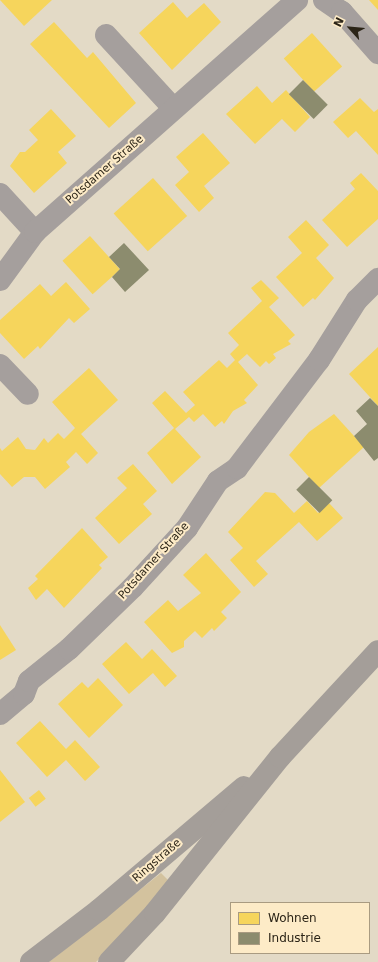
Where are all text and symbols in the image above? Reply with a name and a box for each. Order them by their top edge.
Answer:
north arrow [330,8,370,48]
text: N [331,15,347,29]
street label: Potsdamer Straße [64,133,146,207]
street label: Potsdamer Straße [116,520,192,602]
street label: Ringstraße [130,836,184,886]
legend [230,902,370,954]
text: Wohnen [268,911,317,925]
text: Industrie [268,931,321,945]

